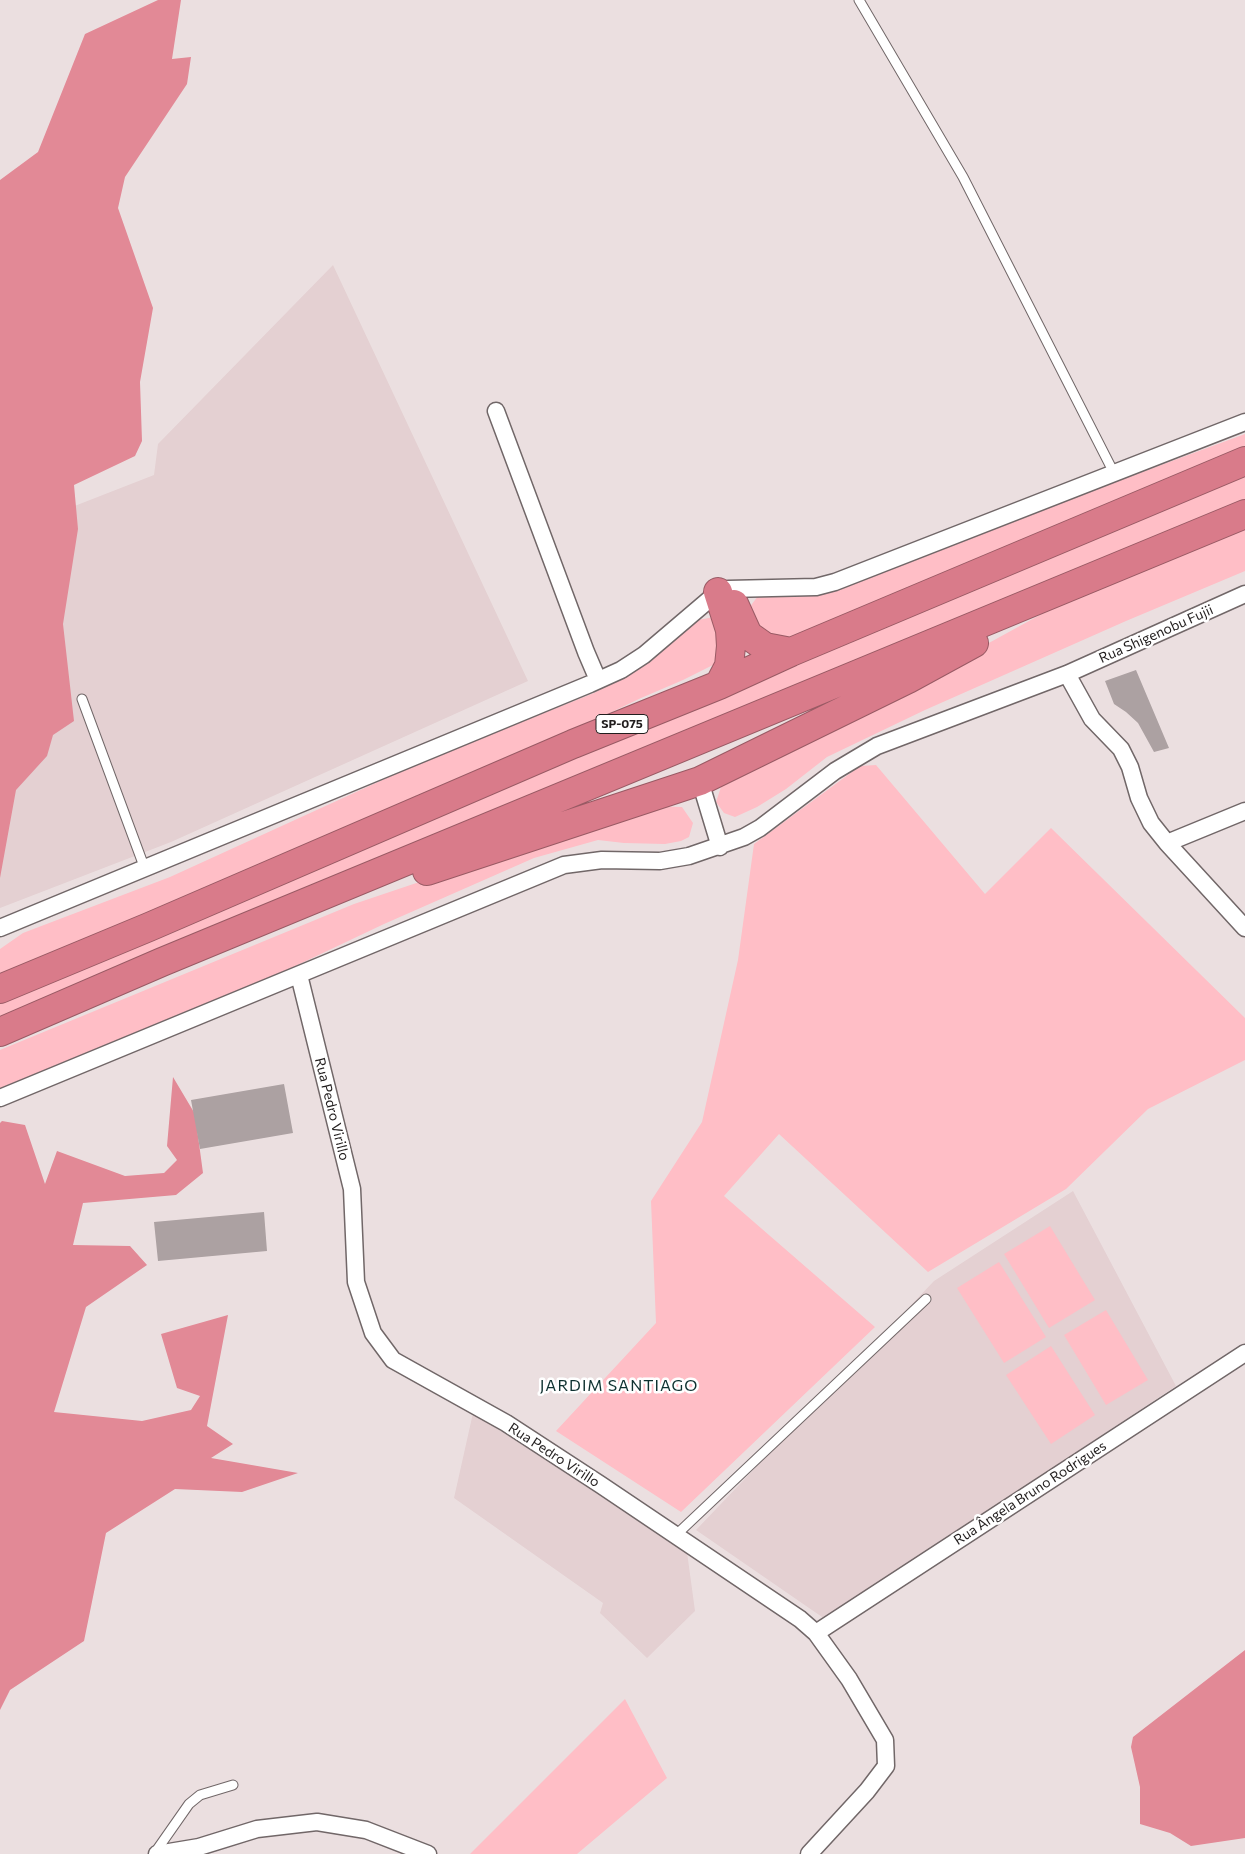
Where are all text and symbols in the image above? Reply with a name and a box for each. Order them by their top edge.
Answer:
street label: Rua Shigenobu Fujii [1096,601,1216,667]
road number: SP-075 [596,714,648,734]
street label: Rua Pedro Virillo [311,1056,353,1162]
district label: JARDIM SANTIAGO [538,1376,700,1396]
street label: Rua Pedro Virillo [505,1419,603,1491]
street label: Rua Ângela Bruno Rodrigues [951,1437,1109,1549]

